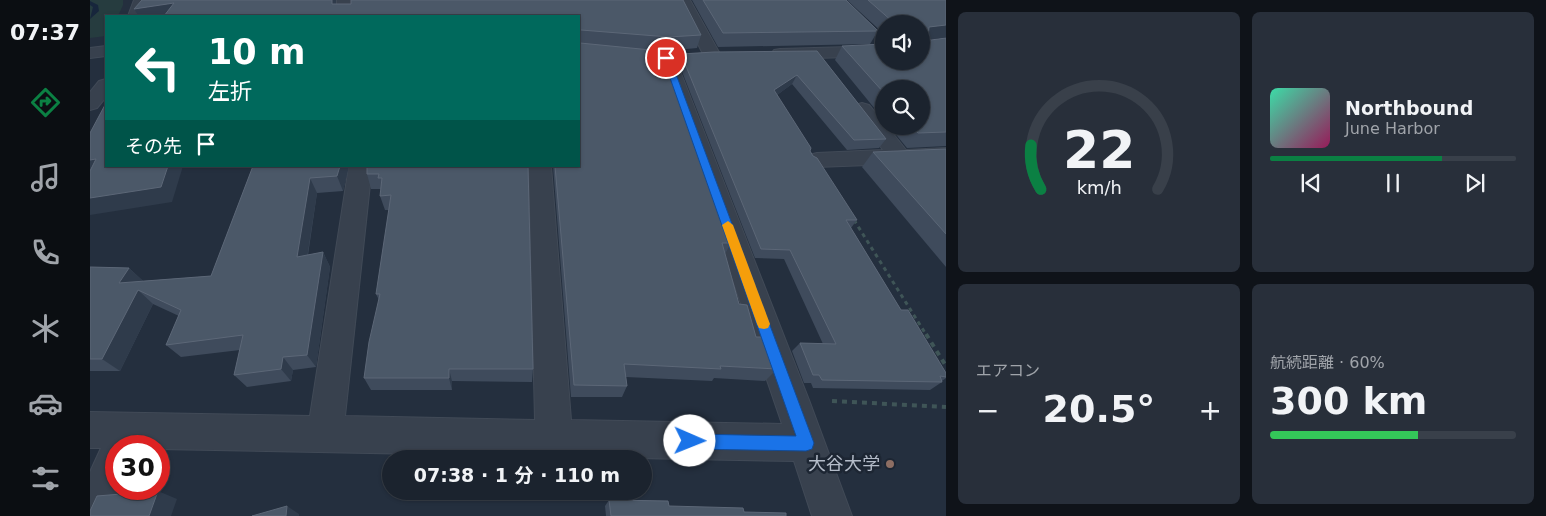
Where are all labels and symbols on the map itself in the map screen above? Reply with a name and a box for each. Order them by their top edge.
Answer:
pin [645,37,687,79]
position arrow [663,414,715,466]
speed limit sign: 30 [105,435,170,500]
place label: 大谷大学 [808,453,880,474]
marker: 大谷大学 [884,458,896,470]

